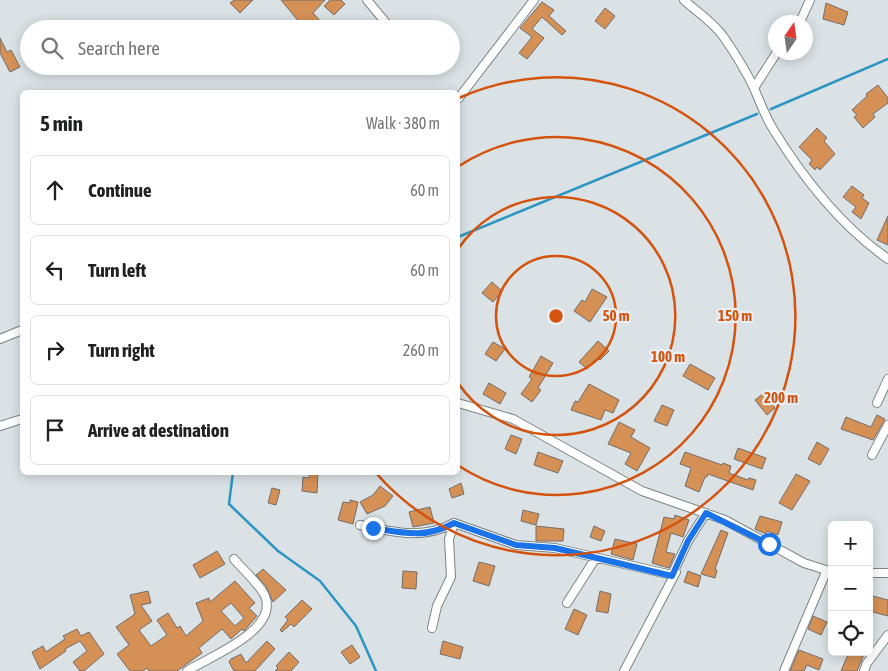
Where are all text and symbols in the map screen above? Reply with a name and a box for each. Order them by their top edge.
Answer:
north arrow [768,15,813,60]
search box [20,20,460,75]
icon: search [38,34,66,62]
text: Search here [78,37,160,59]
text: 5 min [40,111,83,135]
text: Walk · 380 m [366,114,440,132]
icon: ahead [41,176,69,204]
text: Continue [88,179,152,201]
text: 60 m [410,181,439,199]
icon: left [41,256,69,284]
text: Turn left [88,259,146,281]
text: 60 m [410,261,439,279]
centre of rings [547,307,565,325]
text: 50 m [603,307,630,324]
text: 150 m [718,307,752,324]
icon: right [41,336,69,364]
text: Turn right [88,339,155,361]
text: 260 m [403,341,439,359]
text: 100 m [651,348,685,365]
text: 200 m [764,389,798,406]
icon: arrive [41,416,69,444]
text: Arrive at destination [88,419,229,441]
route end [362,517,385,540]
map controls [828,521,873,656]
button: + [828,521,873,566]
route start [758,533,781,556]
button: − [828,566,873,611]
button: locate [828,611,873,656]

